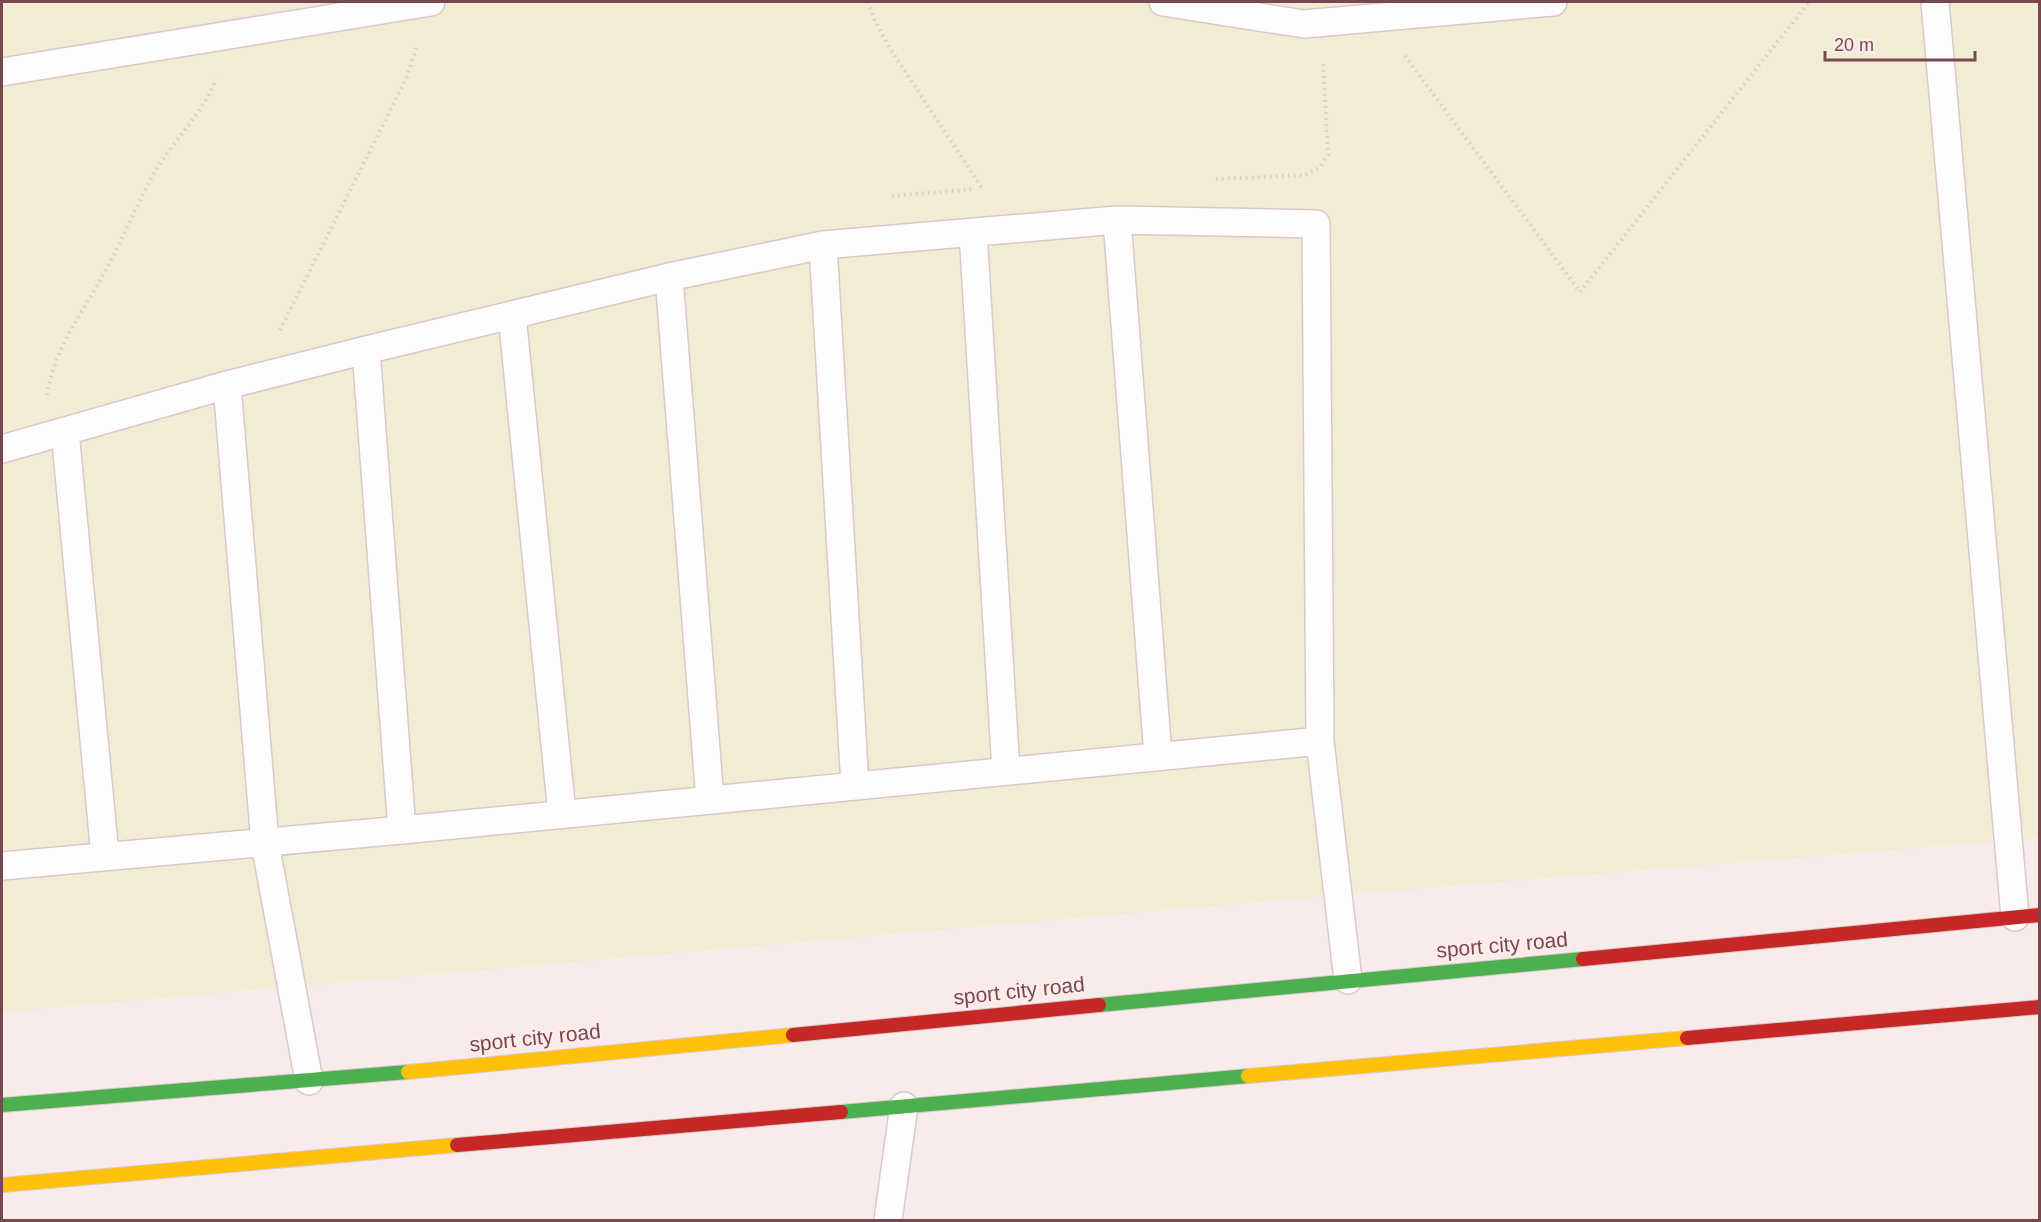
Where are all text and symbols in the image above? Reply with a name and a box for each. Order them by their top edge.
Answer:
scale bar [1825,24,1975,62]
text: 20 m [1834,35,1874,55]
street label: sport city road [1435,927,1569,962]
street label: sport city road [952,972,1086,1009]
street label: sport city road [468,1019,602,1056]

